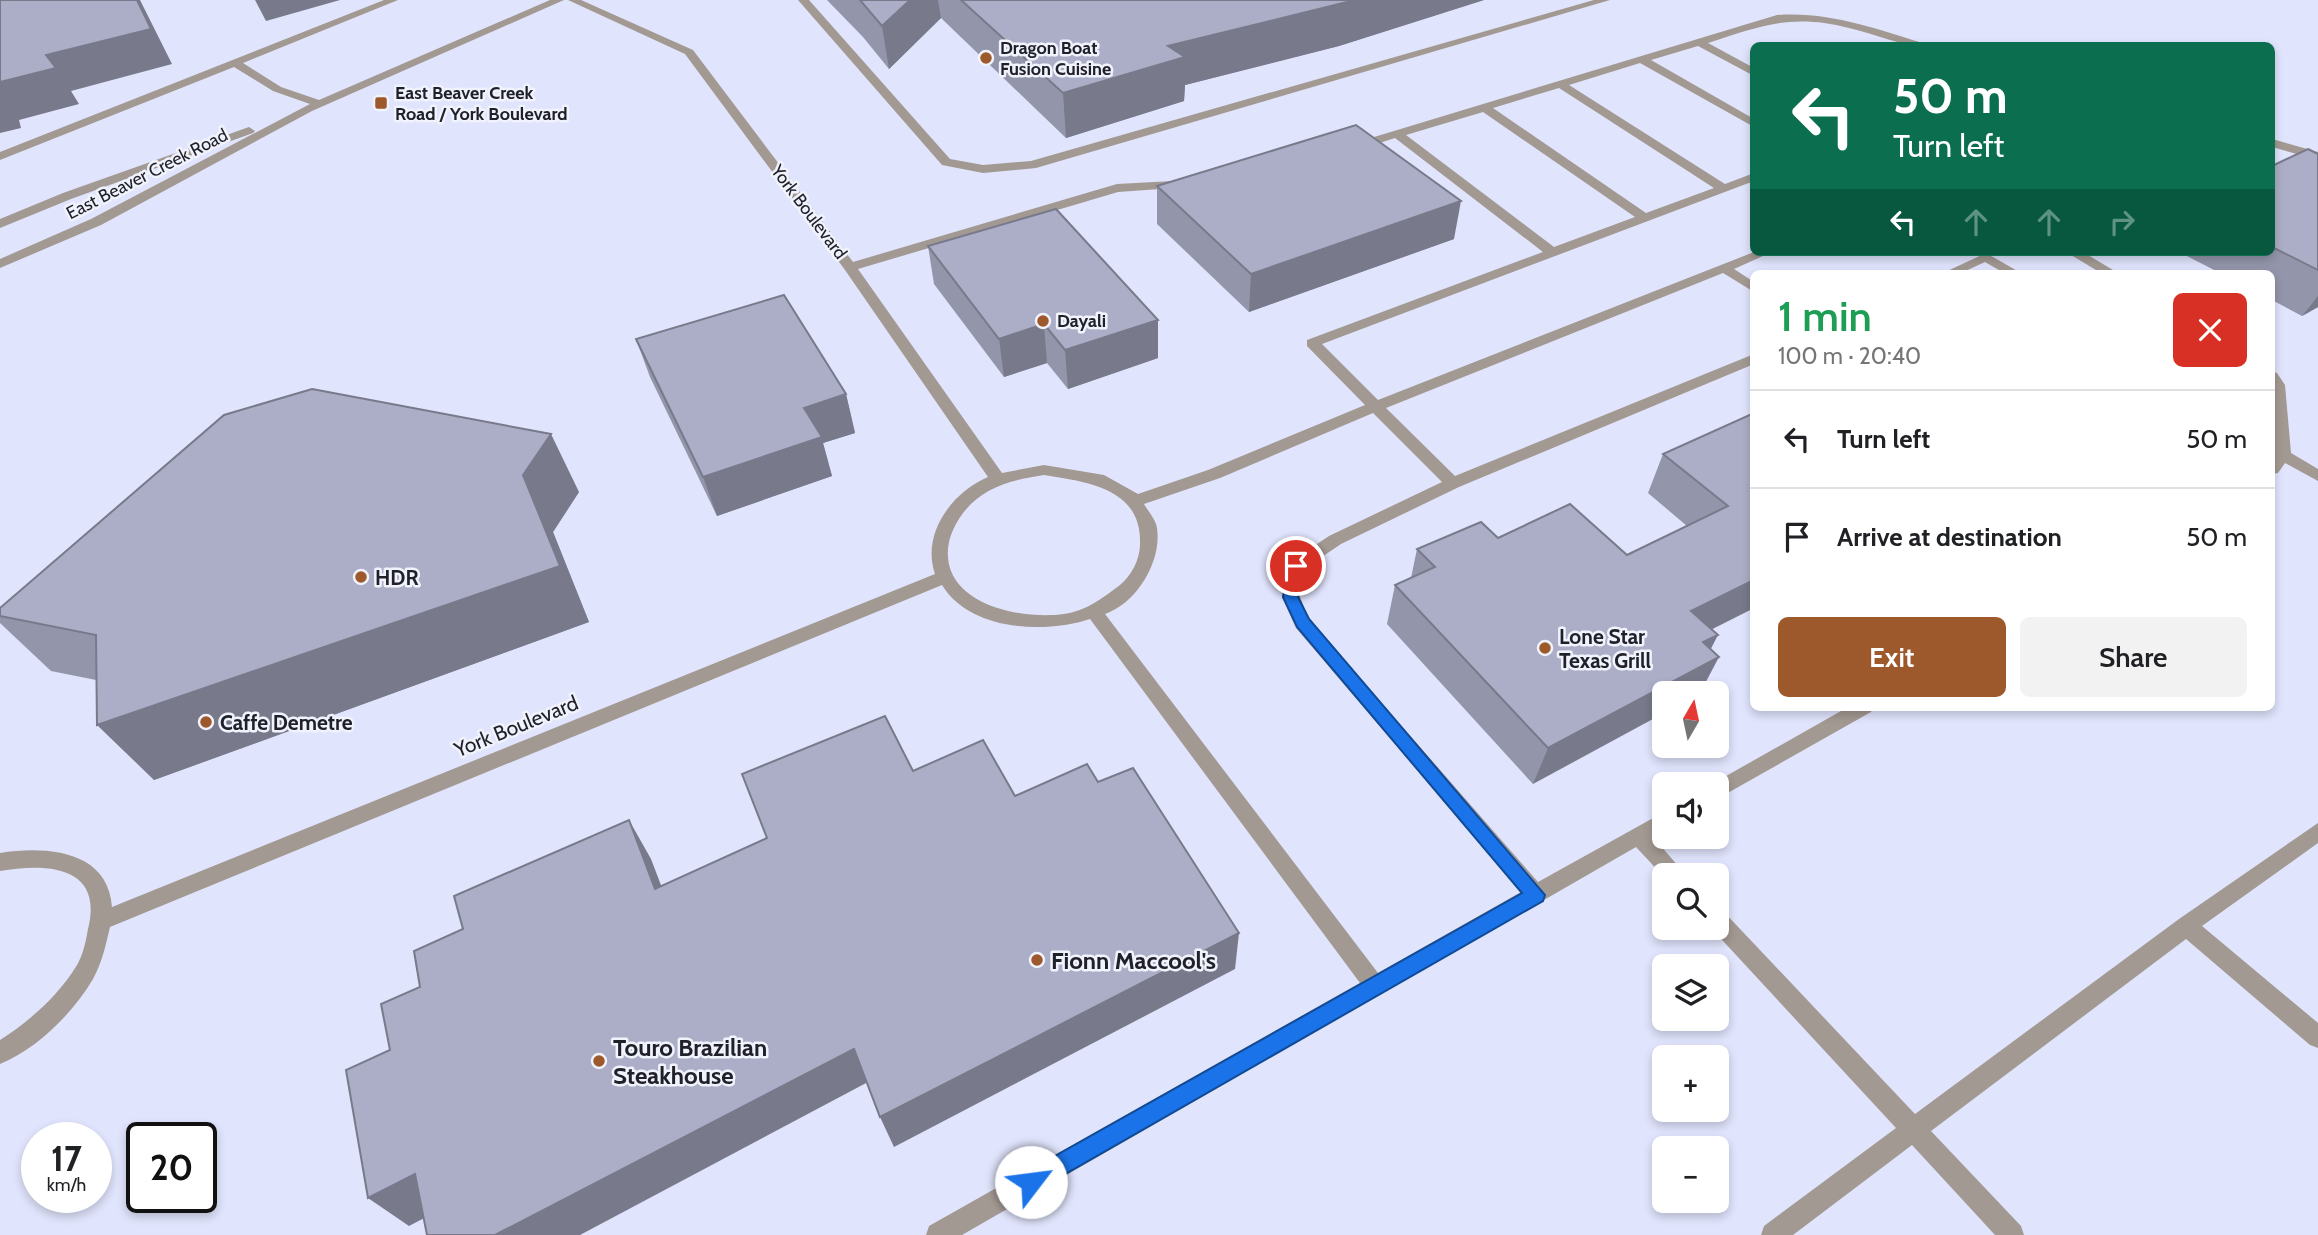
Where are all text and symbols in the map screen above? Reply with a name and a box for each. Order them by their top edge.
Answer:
place label: Dragon Boat Fusion Cuisine [1000,37,1111,80]
marker: Dragon Boat Fusion Cuisine [978,50,994,66]
text: 50 m [1893,66,2008,125]
icon: left [1778,70,1869,161]
place label: East Beaver Creek Road / York Boulevard [395,82,568,125]
marker: East Beaver Creek Road / York Boulevard [373,95,389,111]
street label: East Beaver Creek Road [63,124,231,224]
text: Turn left [1893,126,2004,165]
street label: York Boulevard [766,160,852,264]
icon: left [1884,203,1922,241]
icon: ahead [1957,203,1995,241]
icon: ahead [2030,203,2068,241]
icon: right [2103,203,2141,241]
text: 1 min [1778,290,1872,342]
button: close [2173,293,2247,367]
place label: Dayali [1057,310,1106,332]
marker: Dayali [1035,313,1051,329]
text: 100 m · 20:40 [1778,342,1921,370]
icon: left [1778,420,1816,458]
text: Turn left [1837,423,1930,455]
text: 50 m [2186,423,2247,455]
icon: arrive [1778,518,1816,556]
text: Arrive at destination [1837,521,2062,553]
text: 50 m [2186,521,2247,553]
pin [1266,536,1326,596]
icon: arrive [1277,547,1315,585]
place label: HDR [375,565,419,590]
marker: HDR [353,569,369,585]
button: Exit [1778,617,2006,697]
button: Share [2020,617,2247,697]
place label: Lone Star Texas Grill [1559,624,1651,673]
marker: Lone Star Texas Grill [1537,640,1553,656]
north arrow [1652,681,1729,758]
map controls [1652,681,1729,1213]
street label: York Boulevard [449,690,582,763]
place label: Caffe Demetre [220,710,353,735]
marker: Caffe Demetre [198,714,214,730]
button: sound [1652,772,1729,849]
button: search [1652,863,1729,940]
place label: Fionn Maccool's [1051,946,1216,975]
marker: Fionn Maccool's [1029,952,1045,968]
button: layers [1652,954,1729,1031]
place label: Touro Brazilian Steakhouse [613,1033,767,1090]
button: + [1652,1045,1729,1122]
marker: Touro Brazilian Steakhouse [591,1053,607,1069]
speed limit sign: 20 [126,1122,217,1213]
button: − [1652,1136,1729,1213]
text: 17 [51,1137,82,1180]
position arrow [994,1145,1068,1219]
text: km/h [47,1174,86,1196]

